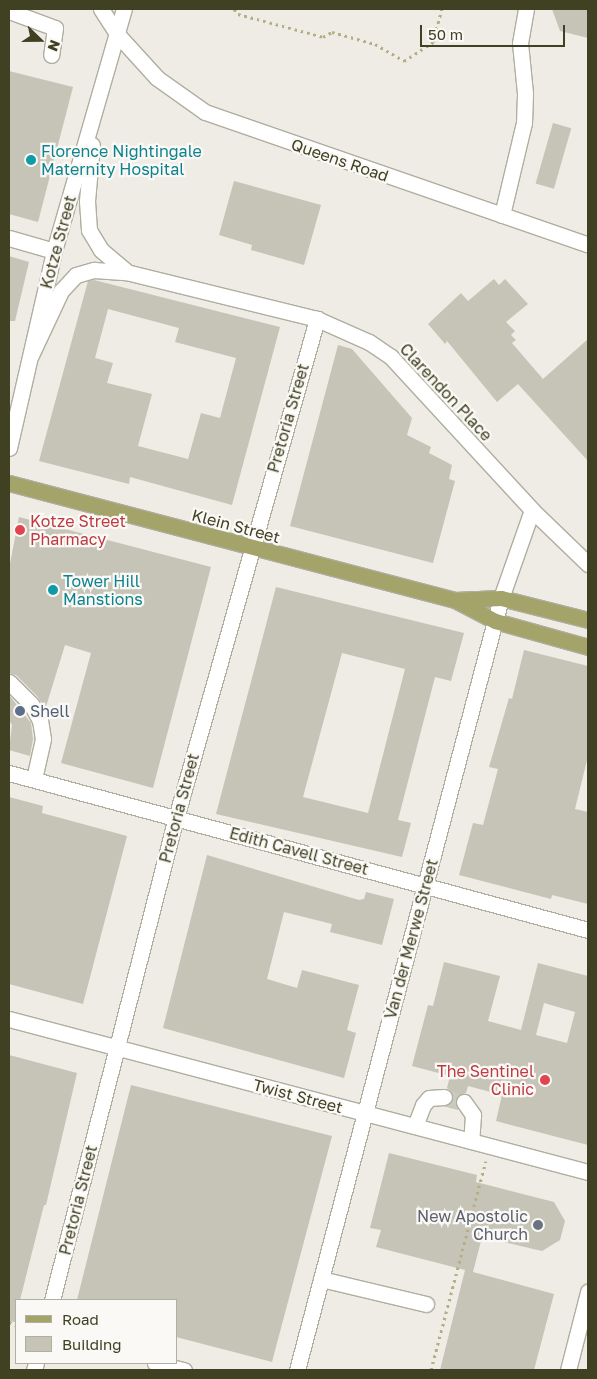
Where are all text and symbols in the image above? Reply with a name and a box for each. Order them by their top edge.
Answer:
north arrow [15,15,65,65]
scale bar [422,15,567,47]
text: 50 m [428,25,463,43]
text: N [45,38,64,54]
street label: Queens Road [289,134,391,186]
place label: Florence Nightingale Maternity Hospital [41,141,202,179]
marker: Florence Nightingale Maternity Hospital [25,154,37,166]
street label: Kotze Street [36,193,80,291]
street label: Clarendon Place [396,339,496,445]
street label: Pretoria Street [263,361,313,475]
street label: Klein Street [190,505,282,547]
place label: Kotze Street Pharmacy [30,511,126,549]
marker: Kotze Street Pharmacy [14,524,26,536]
place label: Tower Hill Manstions [63,571,143,609]
marker: Tower Hill Manstions [47,584,59,596]
place label: Shell [30,701,70,721]
marker: Shell [14,705,26,717]
street label: Pretoria Street [155,751,203,865]
street label: Edith Cavell Street [227,823,371,879]
street label: Van der Merwe Street [380,857,442,1021]
place label: The Sentinel Clinic [437,1061,534,1099]
marker: The Sentinel Clinic [538,1073,552,1087]
street label: Twist Street [251,1075,345,1117]
street label: Pretoria Street [55,1143,101,1257]
place label: New Apostolic Church [417,1206,528,1244]
marker: New Apostolic Church [532,1219,544,1231]
legend [15,1299,178,1364]
text: Road [62,1310,99,1328]
text: Building [62,1335,122,1353]

